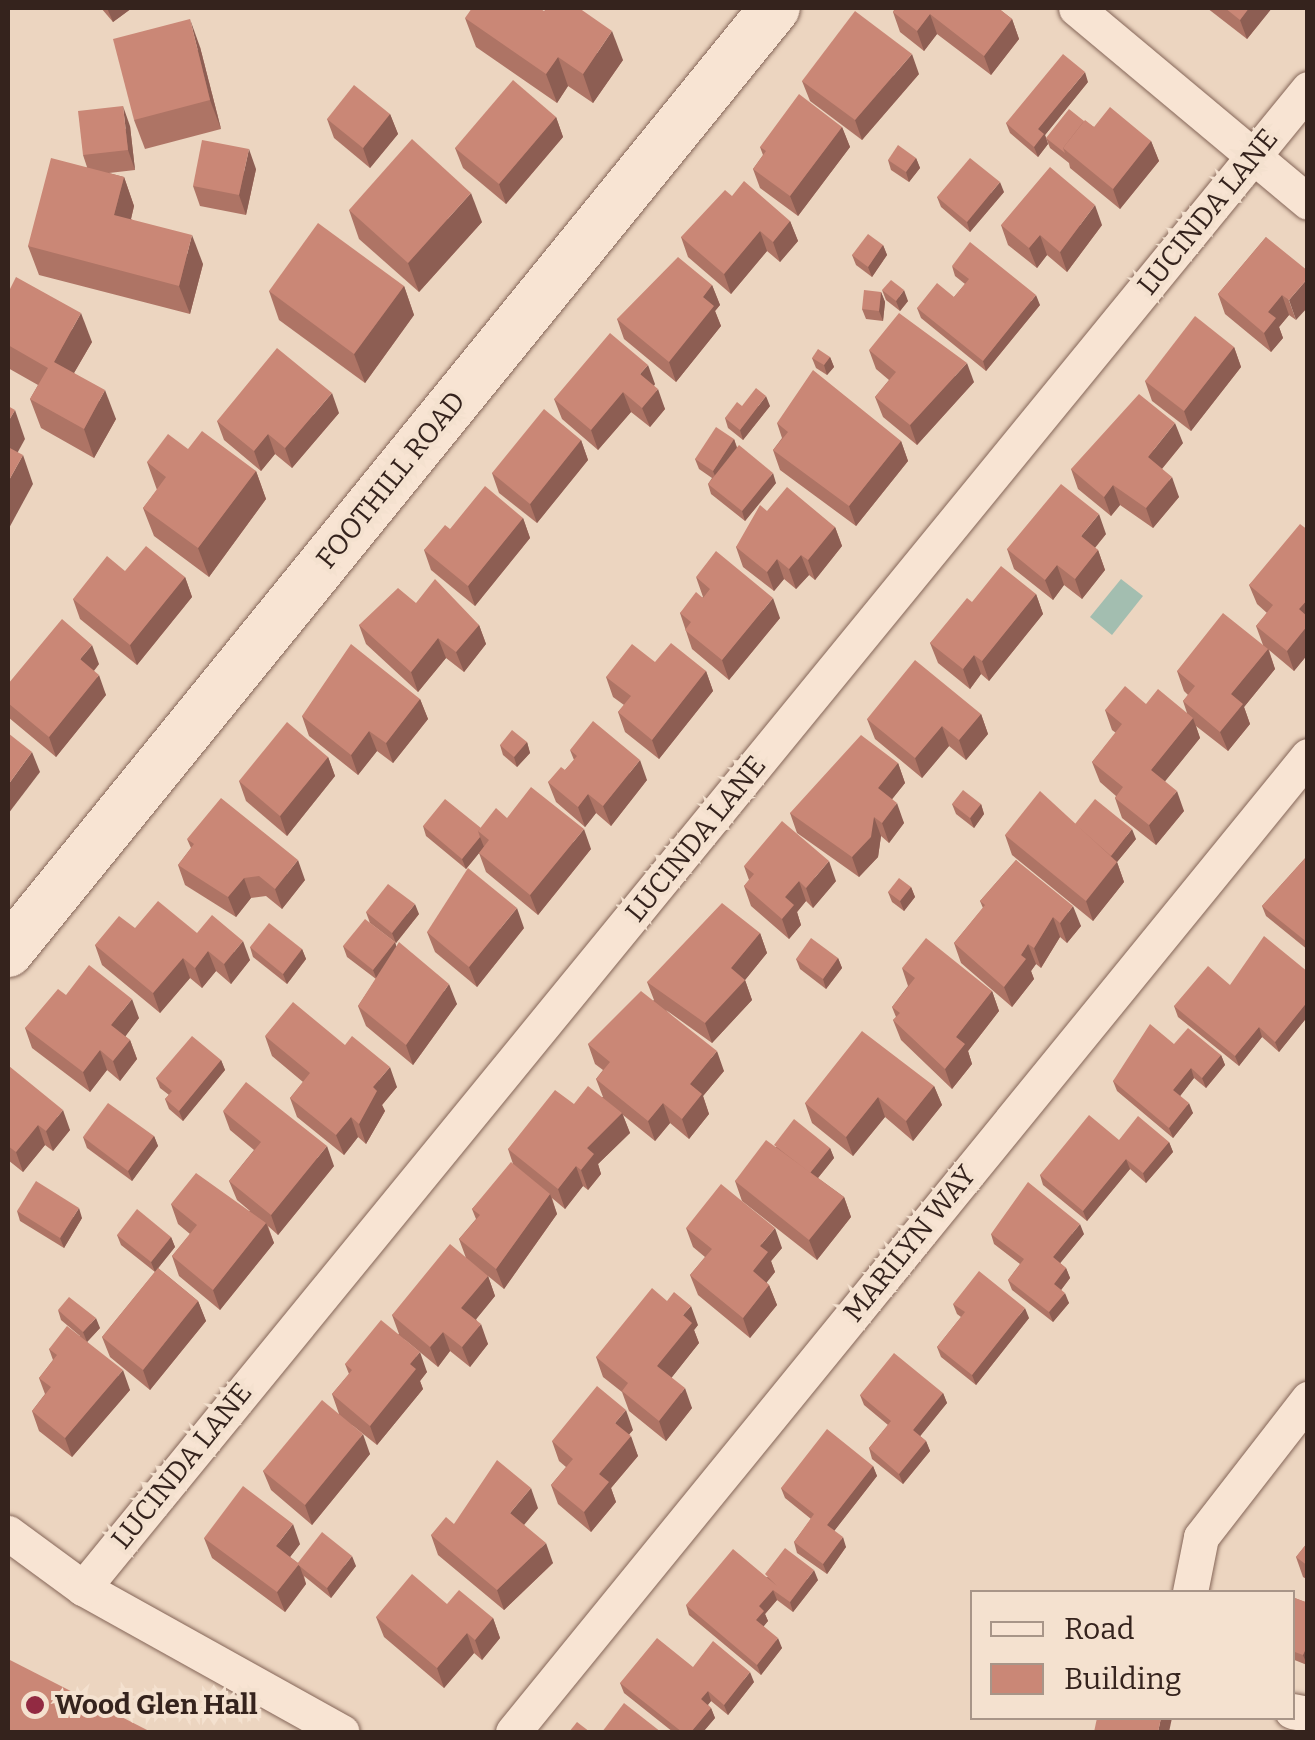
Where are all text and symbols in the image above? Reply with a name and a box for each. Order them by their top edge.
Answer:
street label: LUCINDA LANE [1131,122,1285,302]
street label: FOOTHILL ROAD [309,385,473,575]
street label: LUCINDA LANE [619,749,773,929]
street label: MARILYN WAY [837,1159,983,1329]
street label: LUCINDA LANE [105,1376,259,1556]
legend [970,1590,1295,1720]
text: Road [1064,1611,1135,1647]
text: Building [1064,1661,1182,1697]
place label: Wood Glen Hall [55,1688,258,1722]
marker: Wood Glen Hall [24,1694,46,1716]

